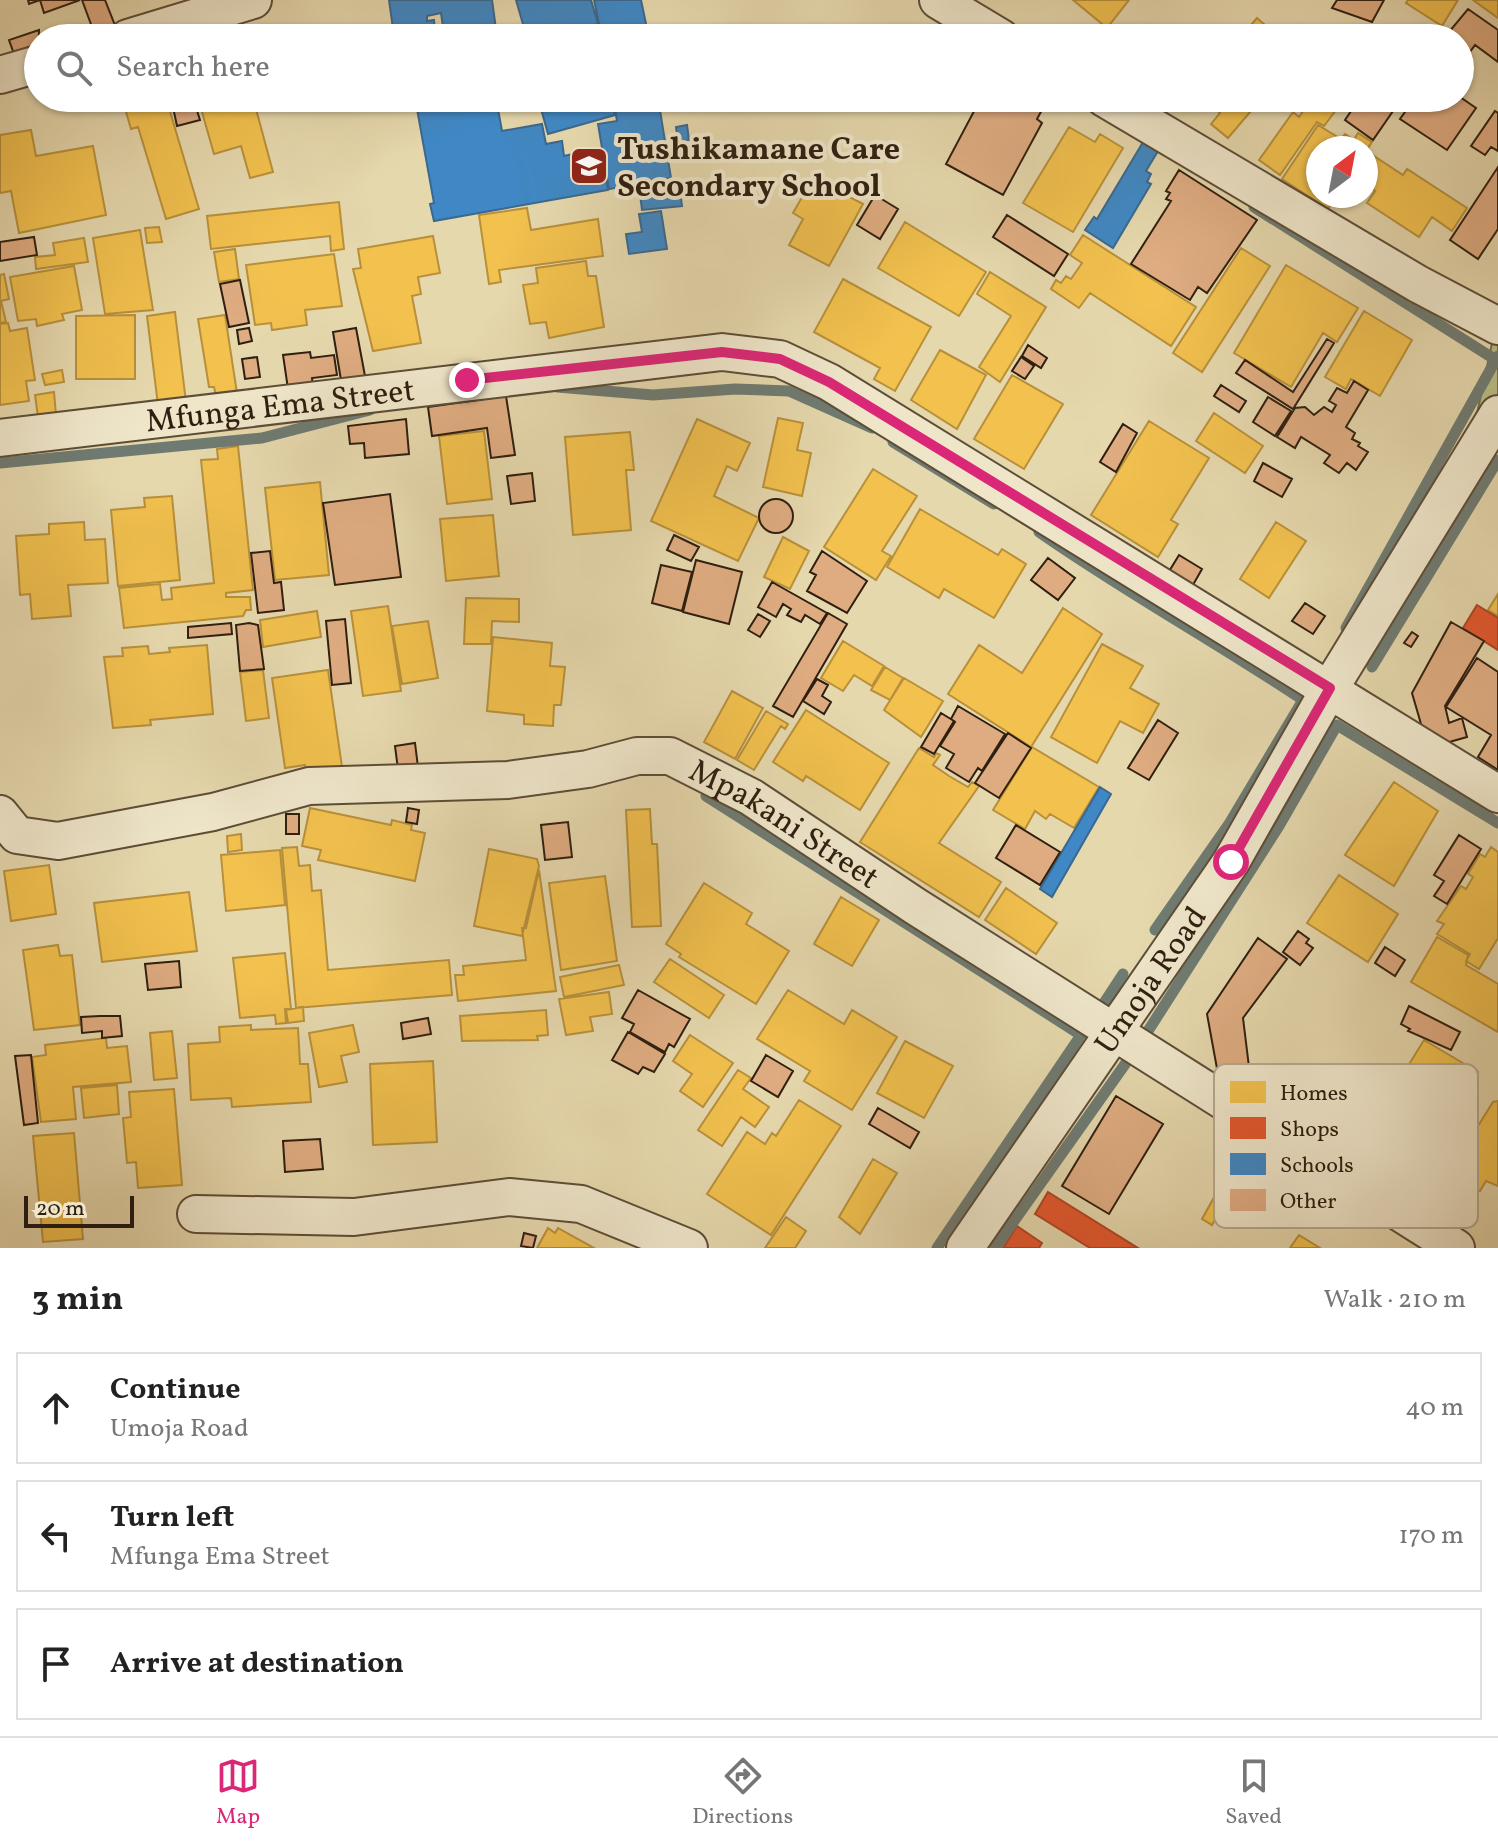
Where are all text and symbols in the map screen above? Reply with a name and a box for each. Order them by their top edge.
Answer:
search box [24,24,1474,112]
icon: search [52,46,96,90]
text: Search here [116,47,270,89]
place label: Tushikamane Care Secondary School [617,129,900,210]
north arrow [1306,136,1378,208]
school or university icon: Tushikamane Care Secondary School [568,145,610,187]
route end [449,362,485,398]
street label: Mfunga Ema Street [144,370,417,445]
street label: Mpakani Street [681,750,887,901]
route start [1213,844,1249,880]
street label: Umoja Road [1086,899,1219,1064]
legend [1214,1064,1478,1228]
text: Homes [1280,1079,1348,1110]
text: Shops [1280,1115,1339,1146]
text: Schools [1280,1151,1354,1182]
text: Other [1280,1187,1337,1218]
scale bar [24,1192,134,1228]
text: 20 m [36,1194,85,1225]
text: 3 min [32,1277,123,1324]
text: Walk · 210 m [1323,1282,1466,1318]
text: Continue [110,1369,241,1411]
icon: ahead [34,1386,78,1430]
text: 40 m [1405,1390,1464,1426]
text: Umoja Road [110,1411,249,1447]
text: Turn left [110,1497,234,1539]
icon: left [34,1514,78,1558]
text: 170 m [1399,1518,1464,1554]
text: Mfunga Ema Street [110,1539,330,1575]
icon: arrive [34,1642,78,1686]
text: Arrive at destination [110,1643,404,1685]
tab: Map [216,1754,260,1833]
tab: Directions [692,1754,793,1833]
tab: Saved [1225,1754,1282,1833]

